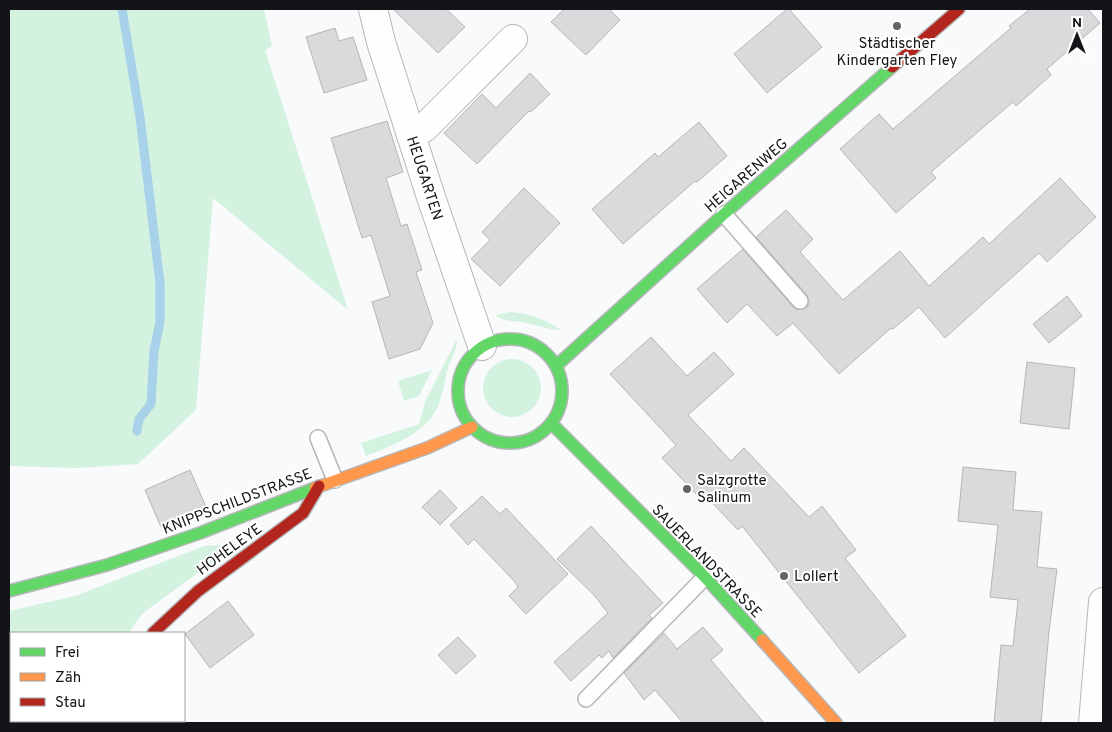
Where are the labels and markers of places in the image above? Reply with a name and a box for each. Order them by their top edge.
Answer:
marker: Städtischer Kindergarten Fley [891,20,903,32]
place label: Städtischer Kindergarten Fley [837,35,958,71]
place label: Salzgrotte Salinum [697,472,767,508]
marker: Salzgrotte Salinum [681,483,693,495]
place label: Lollert [794,568,839,587]
marker: Lollert [778,570,790,582]

